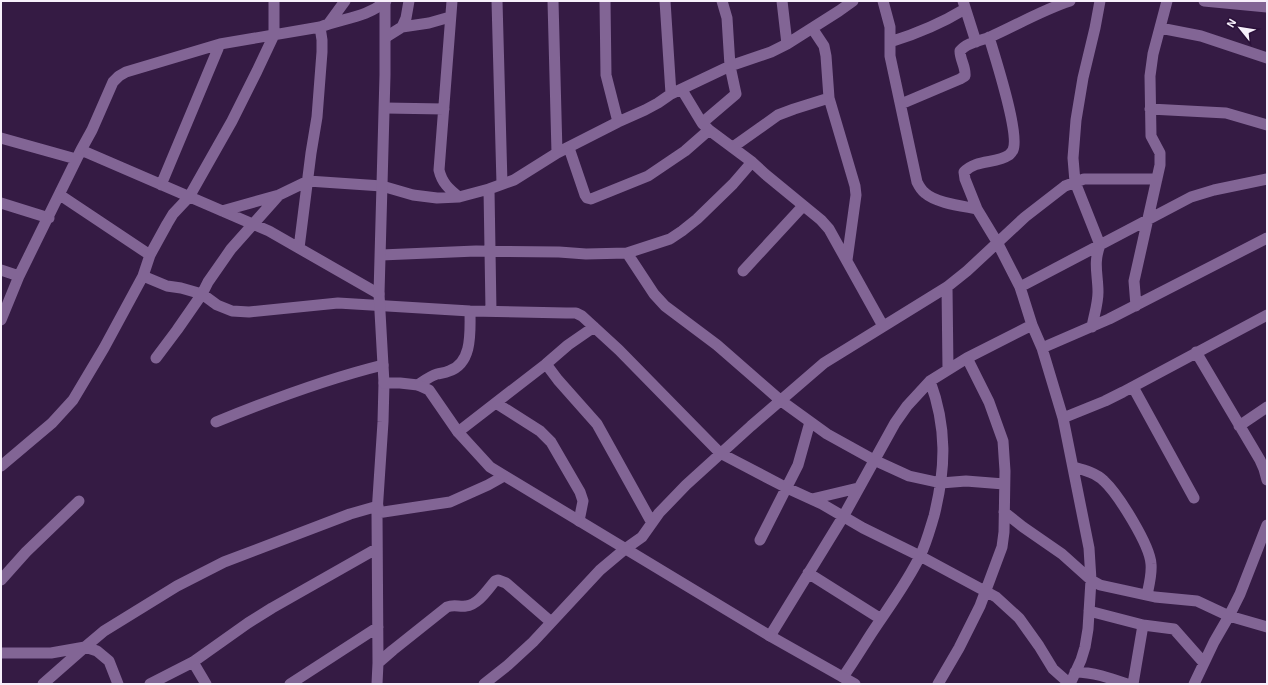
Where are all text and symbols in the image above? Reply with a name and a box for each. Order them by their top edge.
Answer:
north arrow [1220,8,1260,48]
text: N [1223,16,1239,29]

